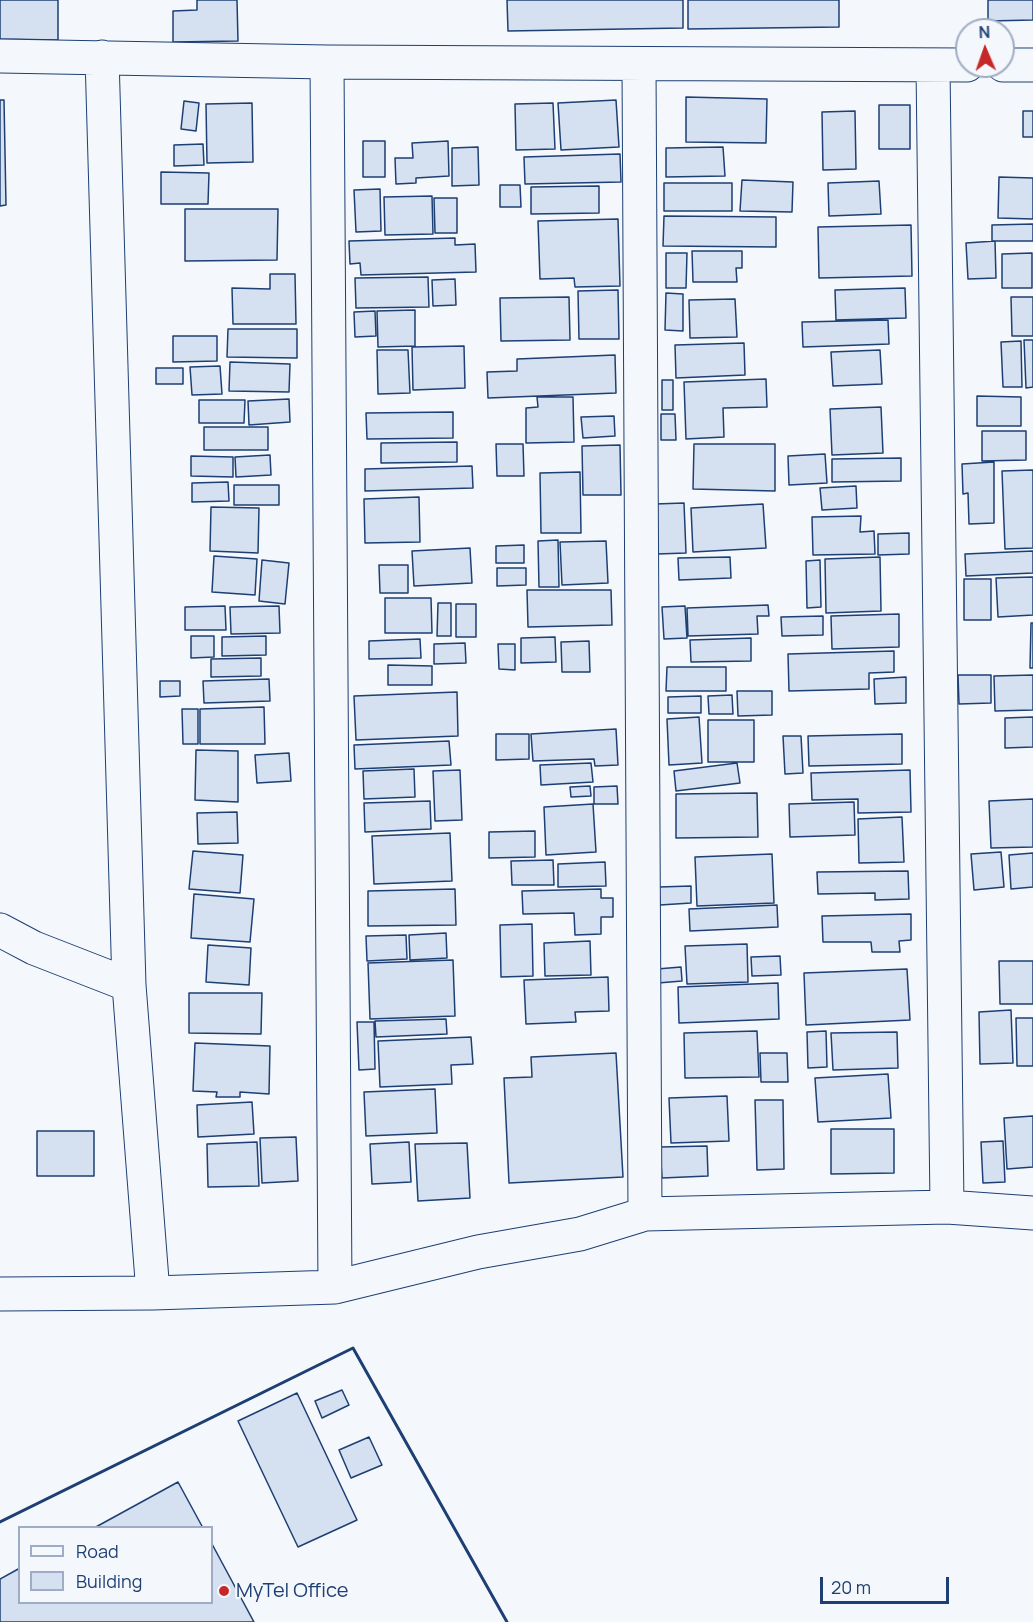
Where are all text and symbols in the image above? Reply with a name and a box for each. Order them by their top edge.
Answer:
north arrow [955,18,1015,78]
text: N [978,21,991,43]
legend [18,1526,213,1604]
text: Road [76,1539,119,1563]
scale bar [823,1565,952,1603]
text: Building [76,1569,142,1593]
text: 20 m [831,1575,871,1599]
place label: MyTel Office [236,1579,348,1603]
marker: MyTel Office [217,1584,231,1598]

